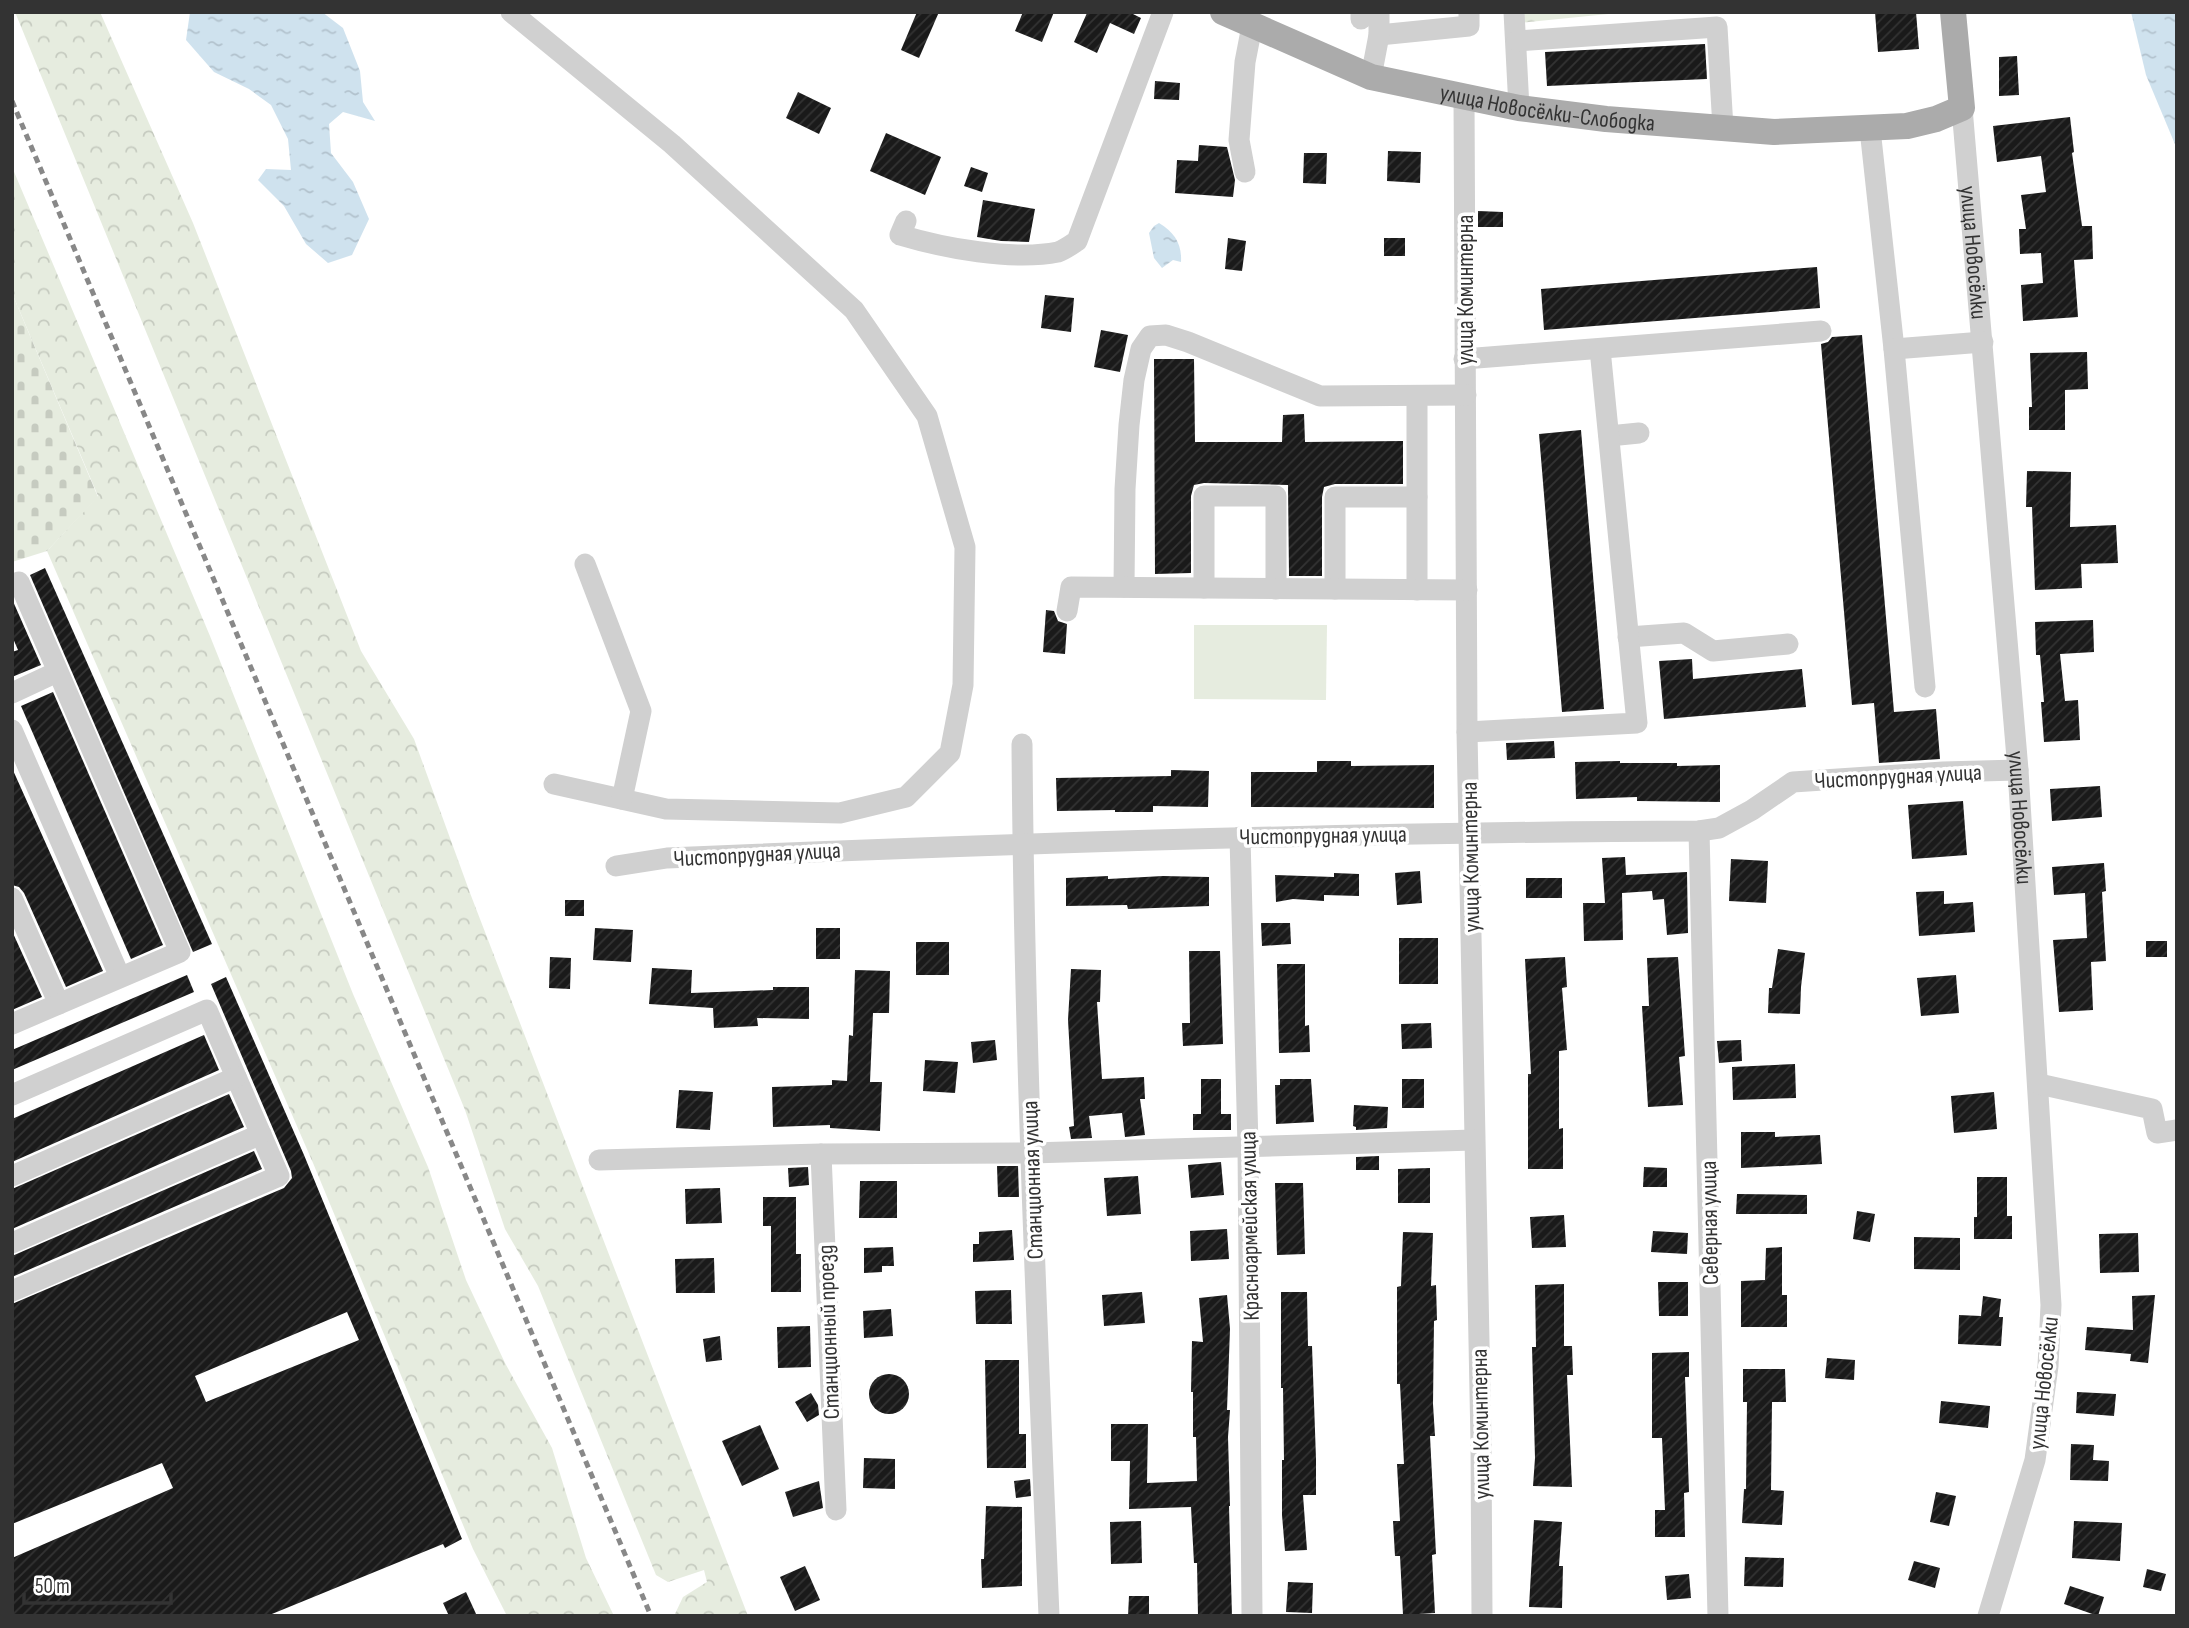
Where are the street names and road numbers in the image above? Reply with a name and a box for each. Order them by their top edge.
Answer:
street label: улица Новосёлки-Слободка [1437,79,1656,138]
street label: улица Новосёлки [1954,185,1993,320]
street label: улица Коминтерна [1452,215,1480,365]
street label: улица Новосёлки [2001,750,2038,885]
street label: Чистопрудная улица [1814,759,1982,795]
street label: улица Коминтерна [1456,781,1486,933]
street label: Чистопрудная улица [1239,821,1407,851]
street label: Чистопрудная улица [673,837,841,873]
street label: Станционная улица [1016,1100,1050,1260]
street label: Красноармейская улица [1234,1131,1266,1321]
street label: Северная улица [1695,1160,1725,1285]
street label: Станционный проезд [812,1244,846,1420]
street label: улица Новосёлки [2023,1315,2065,1451]
street label: улица Коминтерна [1466,1348,1496,1500]

